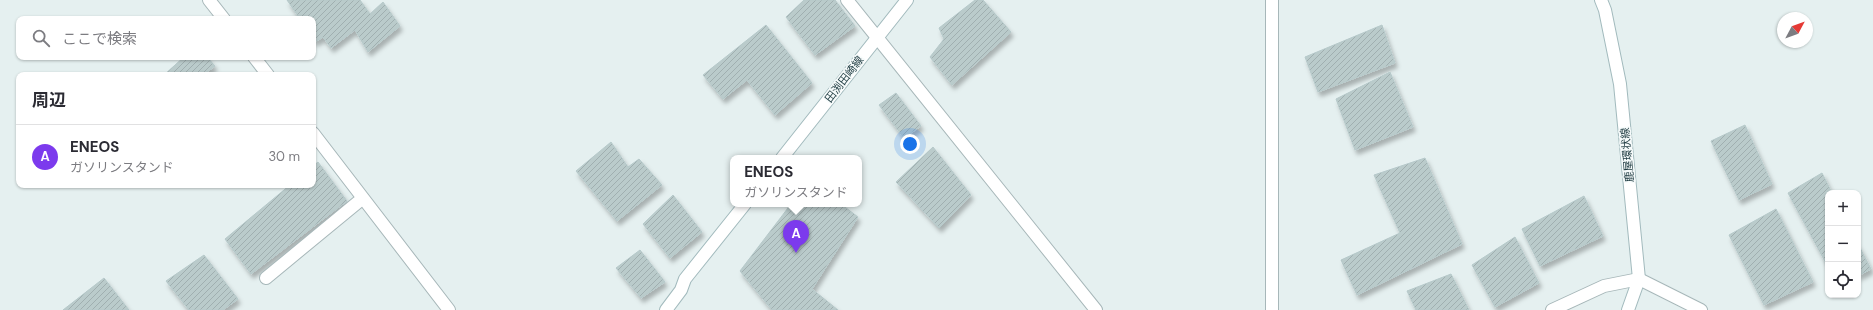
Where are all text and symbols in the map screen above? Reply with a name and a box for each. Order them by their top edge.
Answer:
north arrow [1777,12,1813,48]
search box [16,16,316,60]
icon: search [30,27,52,49]
text: ここで検索 [62,29,137,49]
street label: 田渕田崎線 [822,53,866,105]
text: 周辺 [32,89,66,111]
street label: 鹿屋環状線 [1618,127,1636,183]
your location [900,134,920,154]
text: ENEOS [70,137,119,157]
text: A [40,148,50,165]
text: 30 m [268,148,300,165]
popup [730,155,862,207]
text: ガソリンスタンド [70,159,174,176]
text: ENEOS [744,162,793,182]
text: ガソリンスタンド [744,184,848,201]
map controls [1825,190,1861,298]
button: + [1825,190,1861,226]
pin: A [783,220,809,253]
button: − [1825,226,1861,262]
button: locate [1825,262,1861,298]

